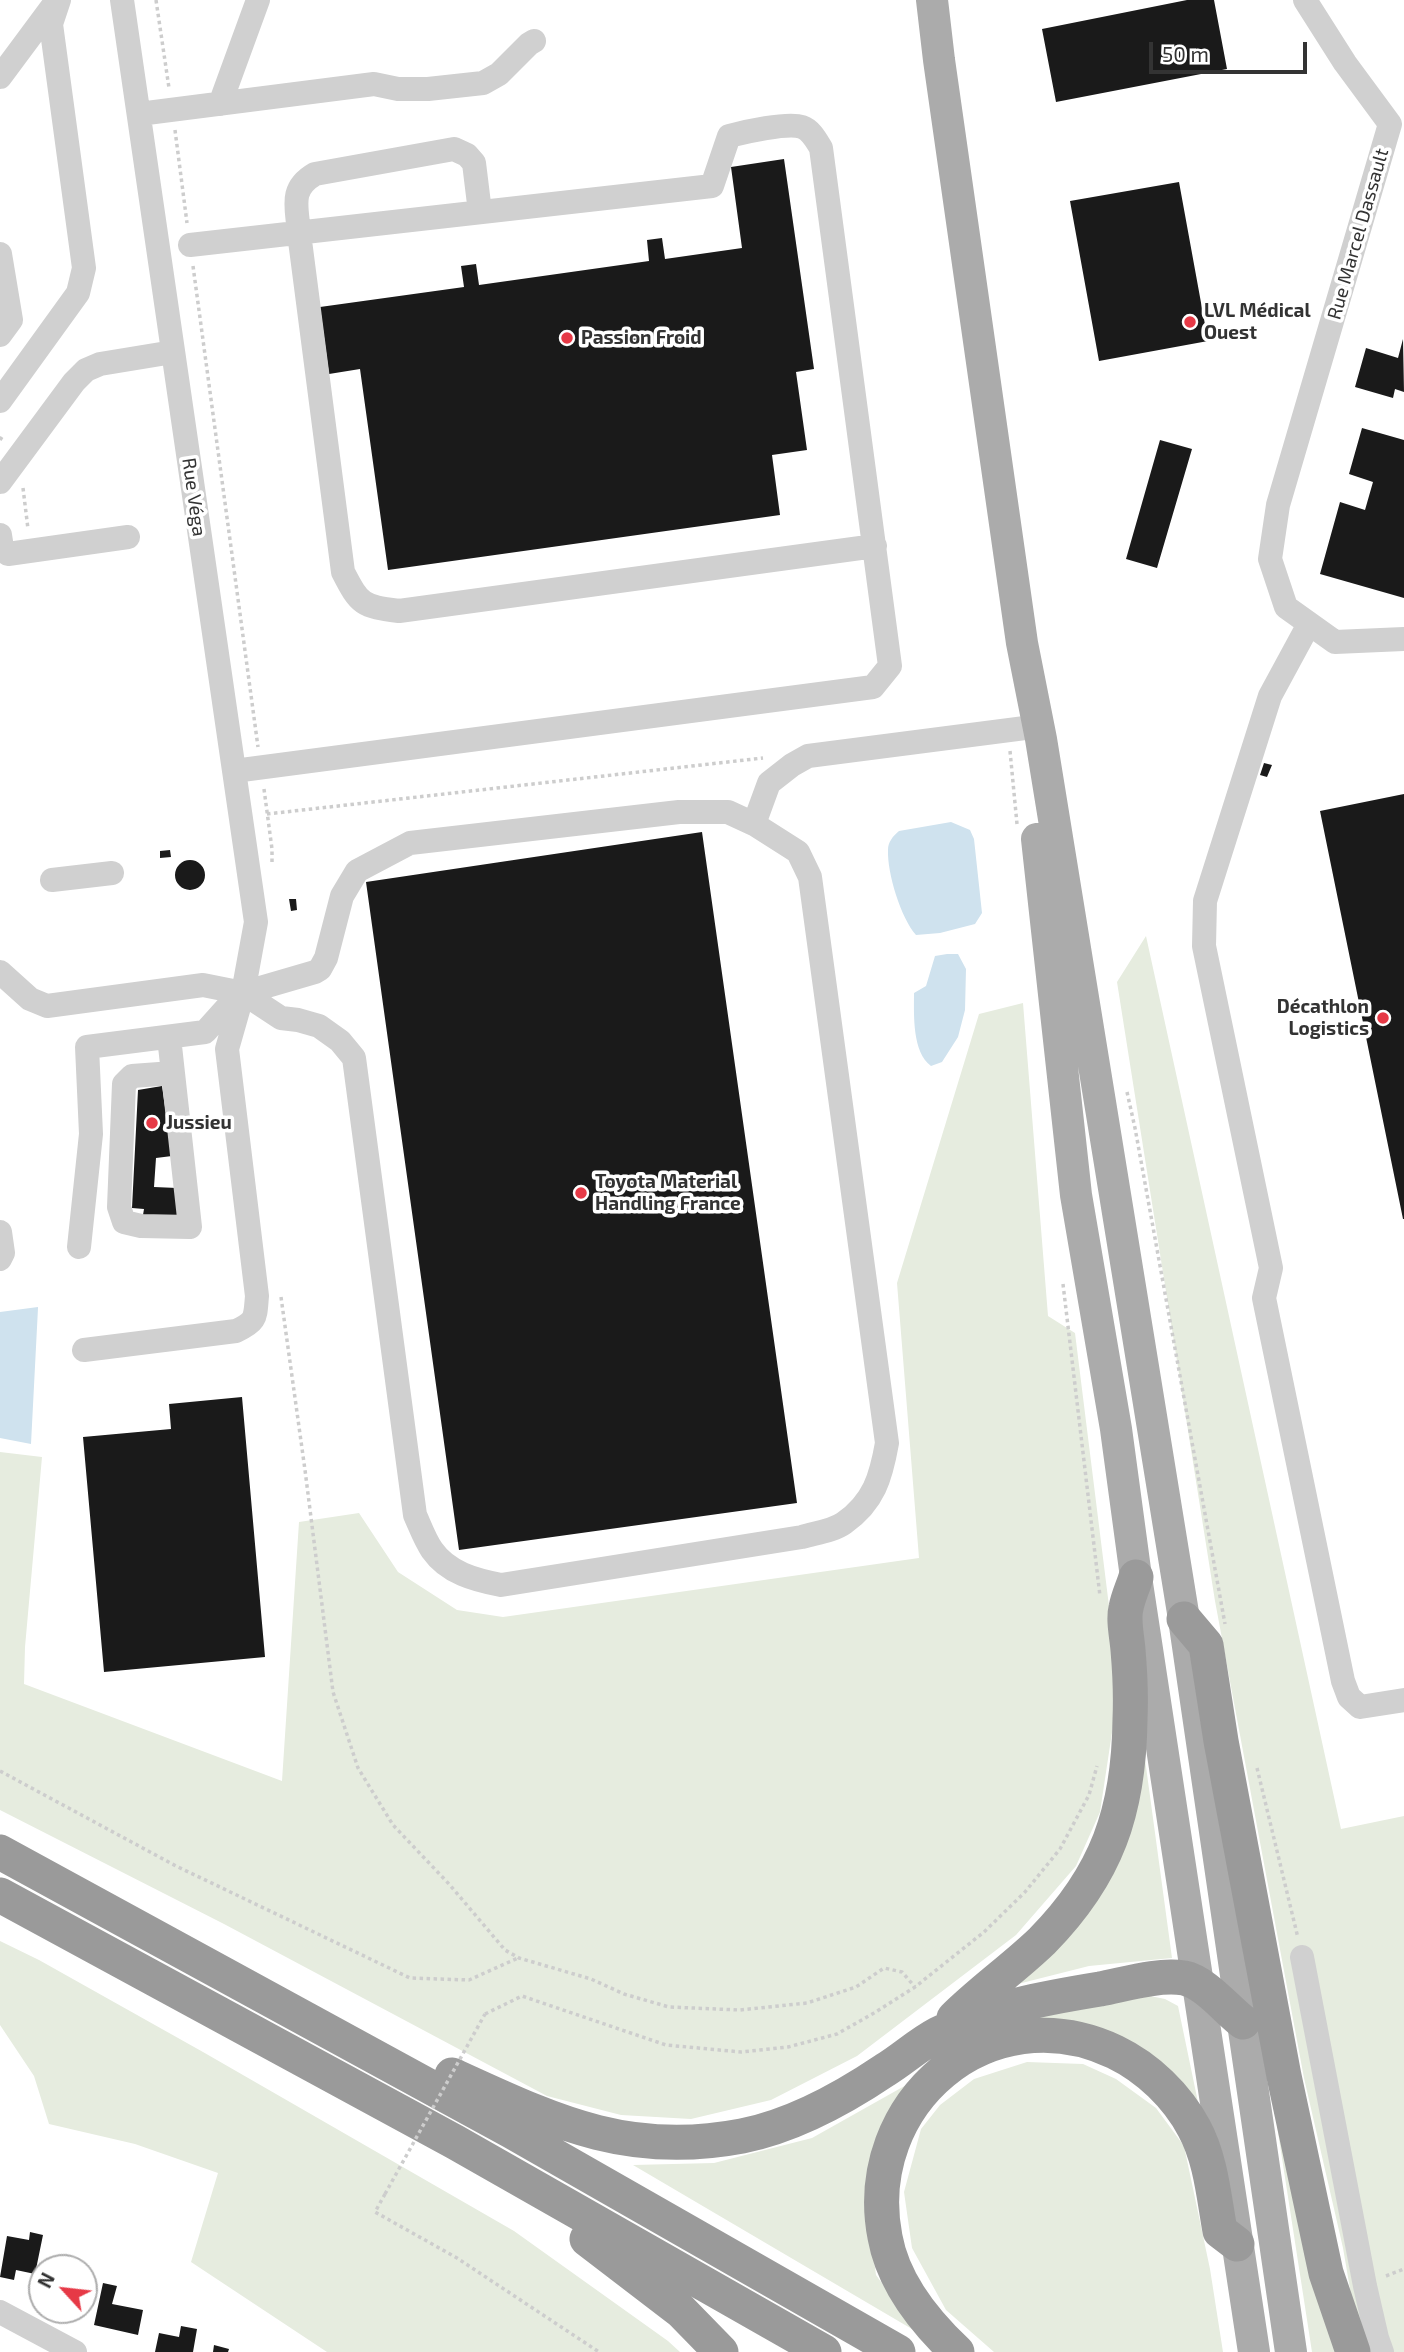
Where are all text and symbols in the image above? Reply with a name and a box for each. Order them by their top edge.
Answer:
scale bar [1152,28,1310,72]
text: 50 m [1162,41,1209,66]
street label: Rue Marcel Dassault [1323,146,1393,322]
place label: LVL Médical Ouest [1204,300,1311,344]
marker: LVL Médical Ouest [1182,314,1198,330]
place label: Passion Froid [581,327,702,349]
marker: Passion Froid [559,330,575,346]
street label: Rue Véga [177,456,211,538]
place label: Décathlon Logistics [1277,996,1369,1040]
marker: Décathlon Logistics [1375,1010,1391,1026]
place label: Jussieu [166,1112,232,1134]
marker: Jussieu [144,1115,160,1131]
place label: Toyota Material Handling France [595,1171,741,1215]
marker: Toyota Material Handling France [573,1185,589,1201]
north arrow [28,2254,98,2324]
text: N [32,2269,59,2291]

